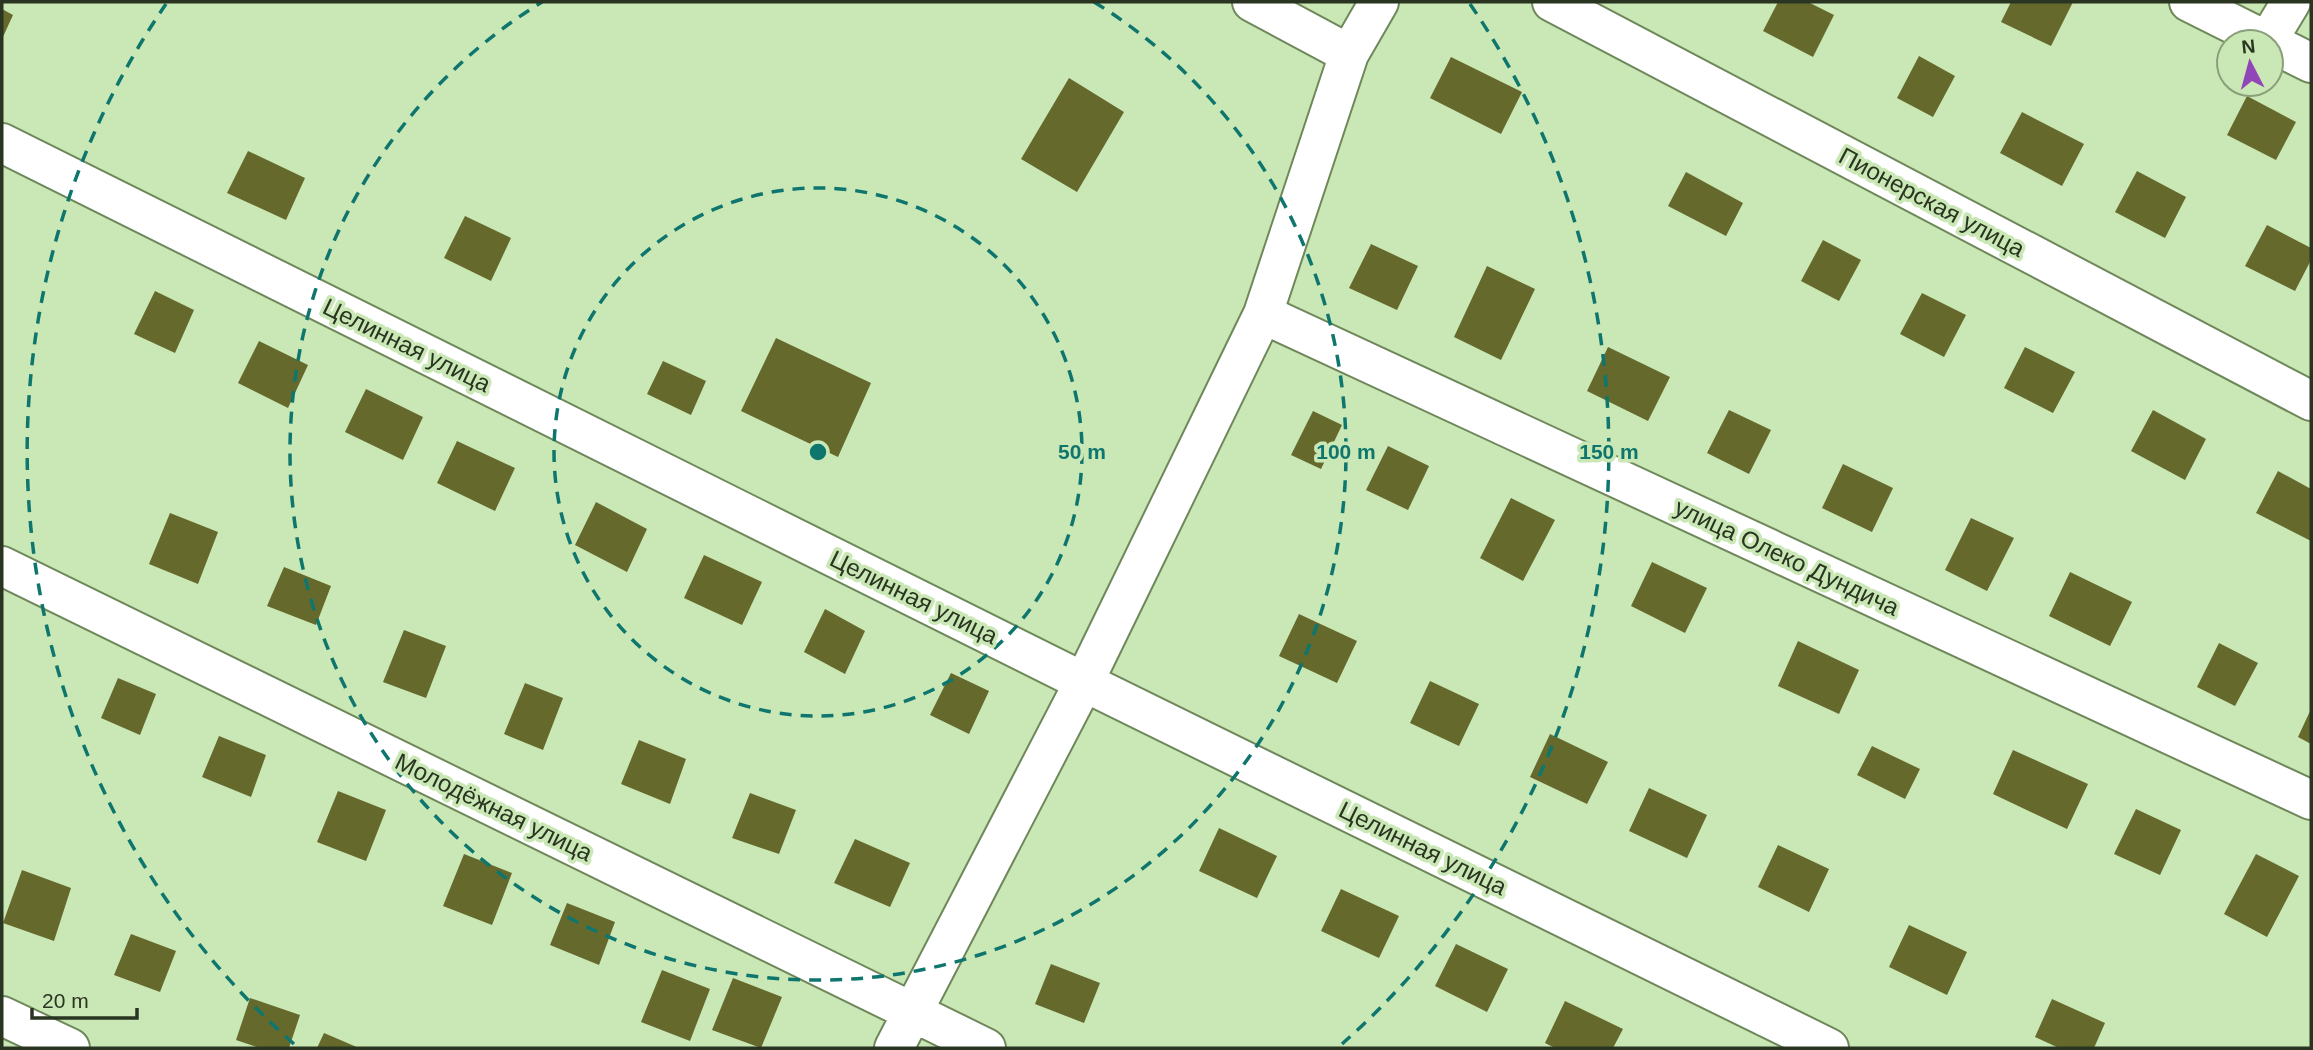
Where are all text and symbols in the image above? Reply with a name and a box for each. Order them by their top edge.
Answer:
north arrow [2215,28,2285,98]
text: N [2240,35,2256,58]
street label: Пионерская улица [1835,142,2030,263]
street label: Целинная улица [319,293,496,398]
centre of rings [806,440,830,464]
text: 50 m [1058,440,1106,463]
text: 100 m [1316,440,1376,463]
text: 150 m [1579,440,1639,463]
street label: улица Олеко Дундича [1671,493,1904,621]
street label: Целинная улица [826,545,1003,650]
street label: Молодёжная улица [391,748,597,867]
street label: Целинная улица [1335,796,1512,901]
scale bar [32,976,136,1020]
text: 20 m [42,989,89,1012]

